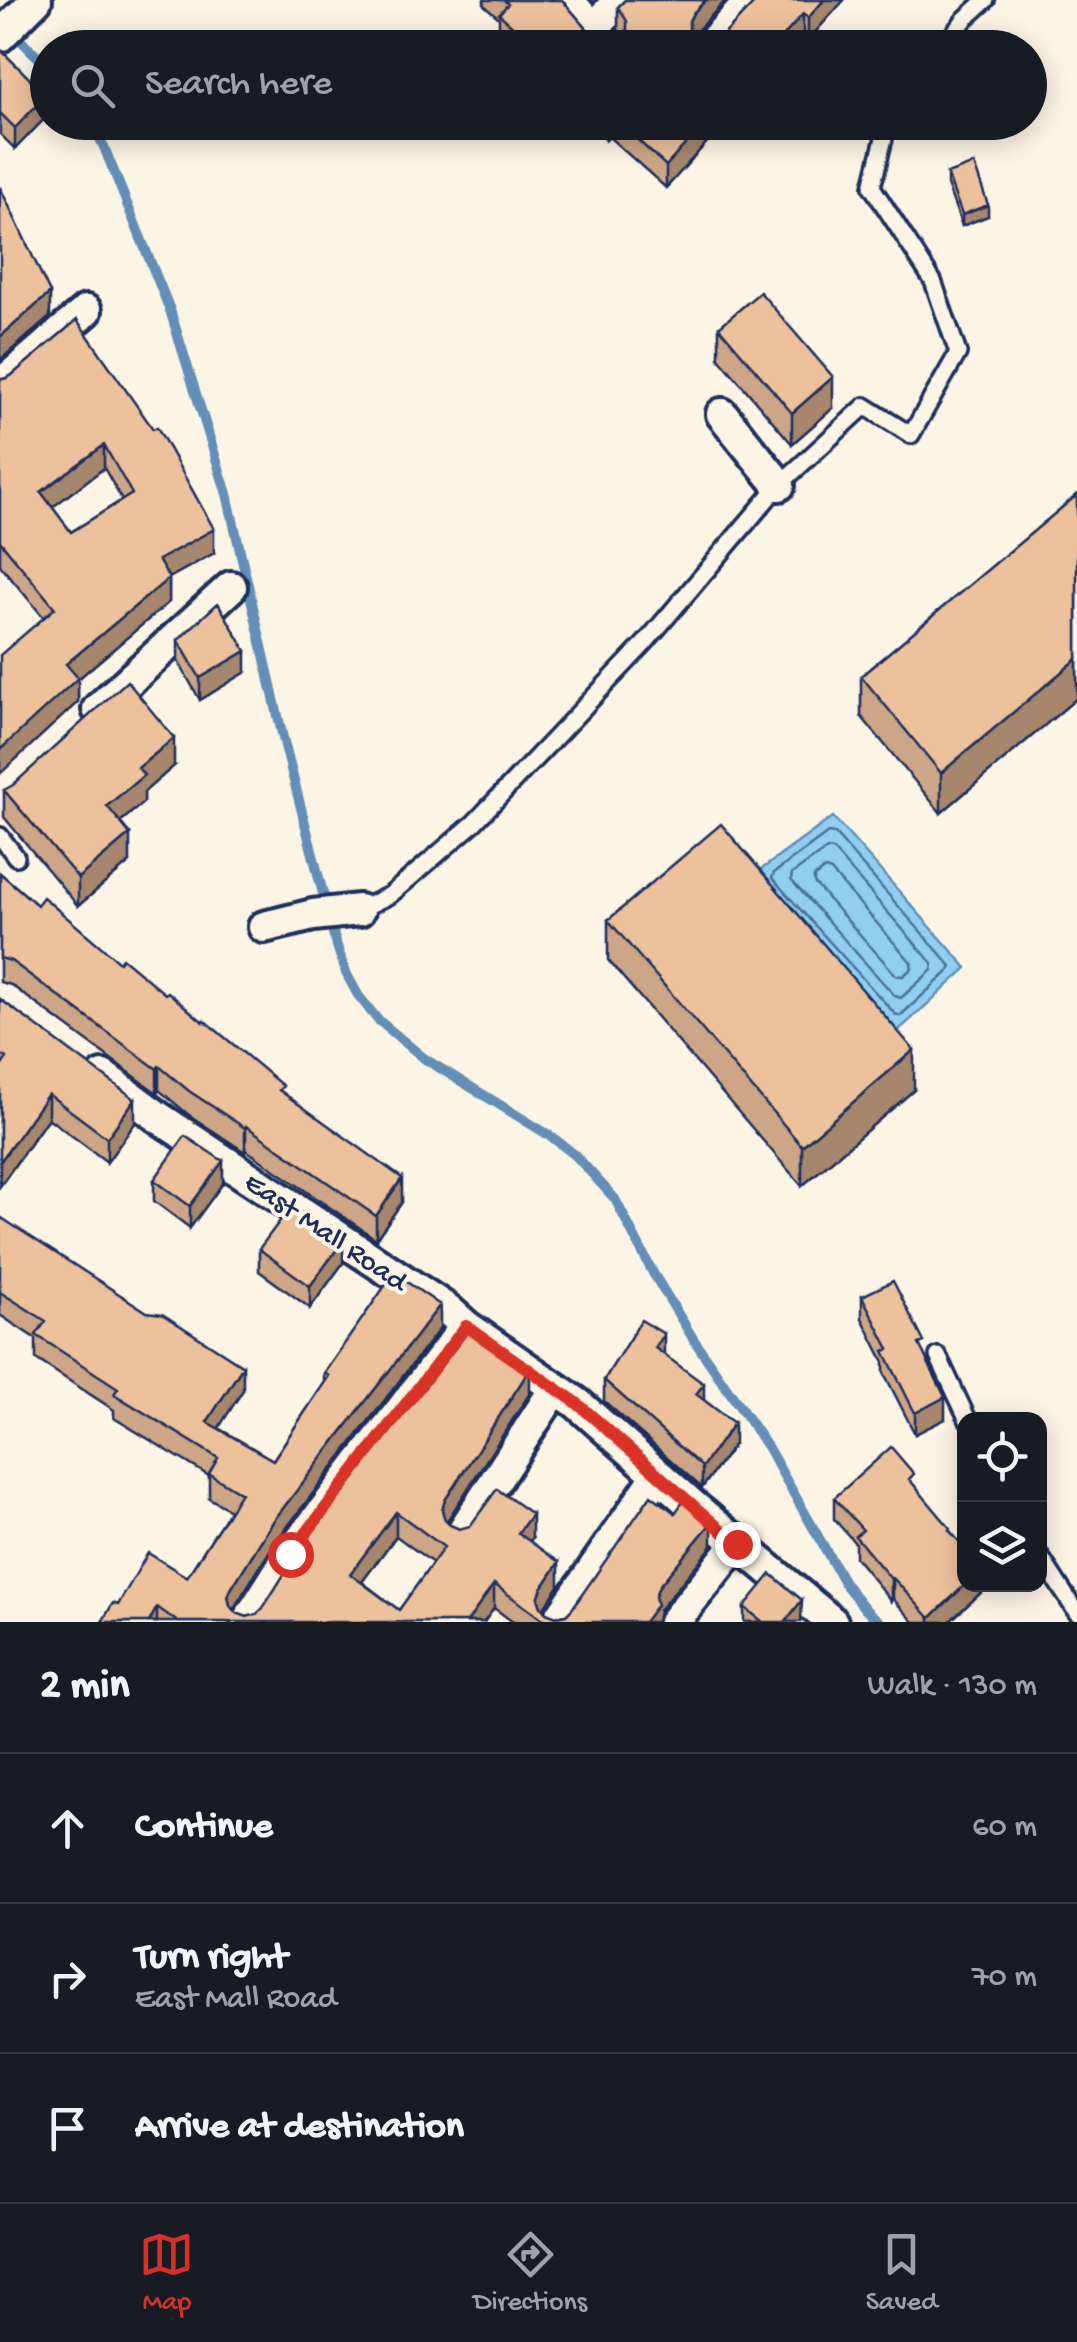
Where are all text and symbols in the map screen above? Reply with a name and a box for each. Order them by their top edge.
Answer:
search box [30,30,1047,140]
icon: search [65,58,120,113]
text: Search here [145,63,332,107]
street label: East Mall Road [236,1166,415,1302]
map controls [957,1412,1047,1592]
button: locate [957,1412,1047,1502]
button: layers [957,1502,1047,1592]
route end [715,1522,761,1568]
route start [268,1532,314,1578]
text: 2 min [40,1663,129,1712]
text: Walk · 130 m [868,1668,1037,1706]
icon: ahead [40,1801,95,1856]
text: Continue [135,1806,273,1850]
text: 60 m [972,1809,1037,1847]
text: Turn right [135,1937,287,1981]
icon: right [40,1951,95,2006]
text: 70 m [972,1959,1037,1997]
text: East Mall Road [135,1981,337,2019]
icon: arrive [40,2101,95,2156]
text: Arrive at destination [135,2106,464,2150]
tab: Map [139,2227,194,2320]
tab: Directions [473,2227,587,2320]
tab: Saved [866,2227,938,2320]

